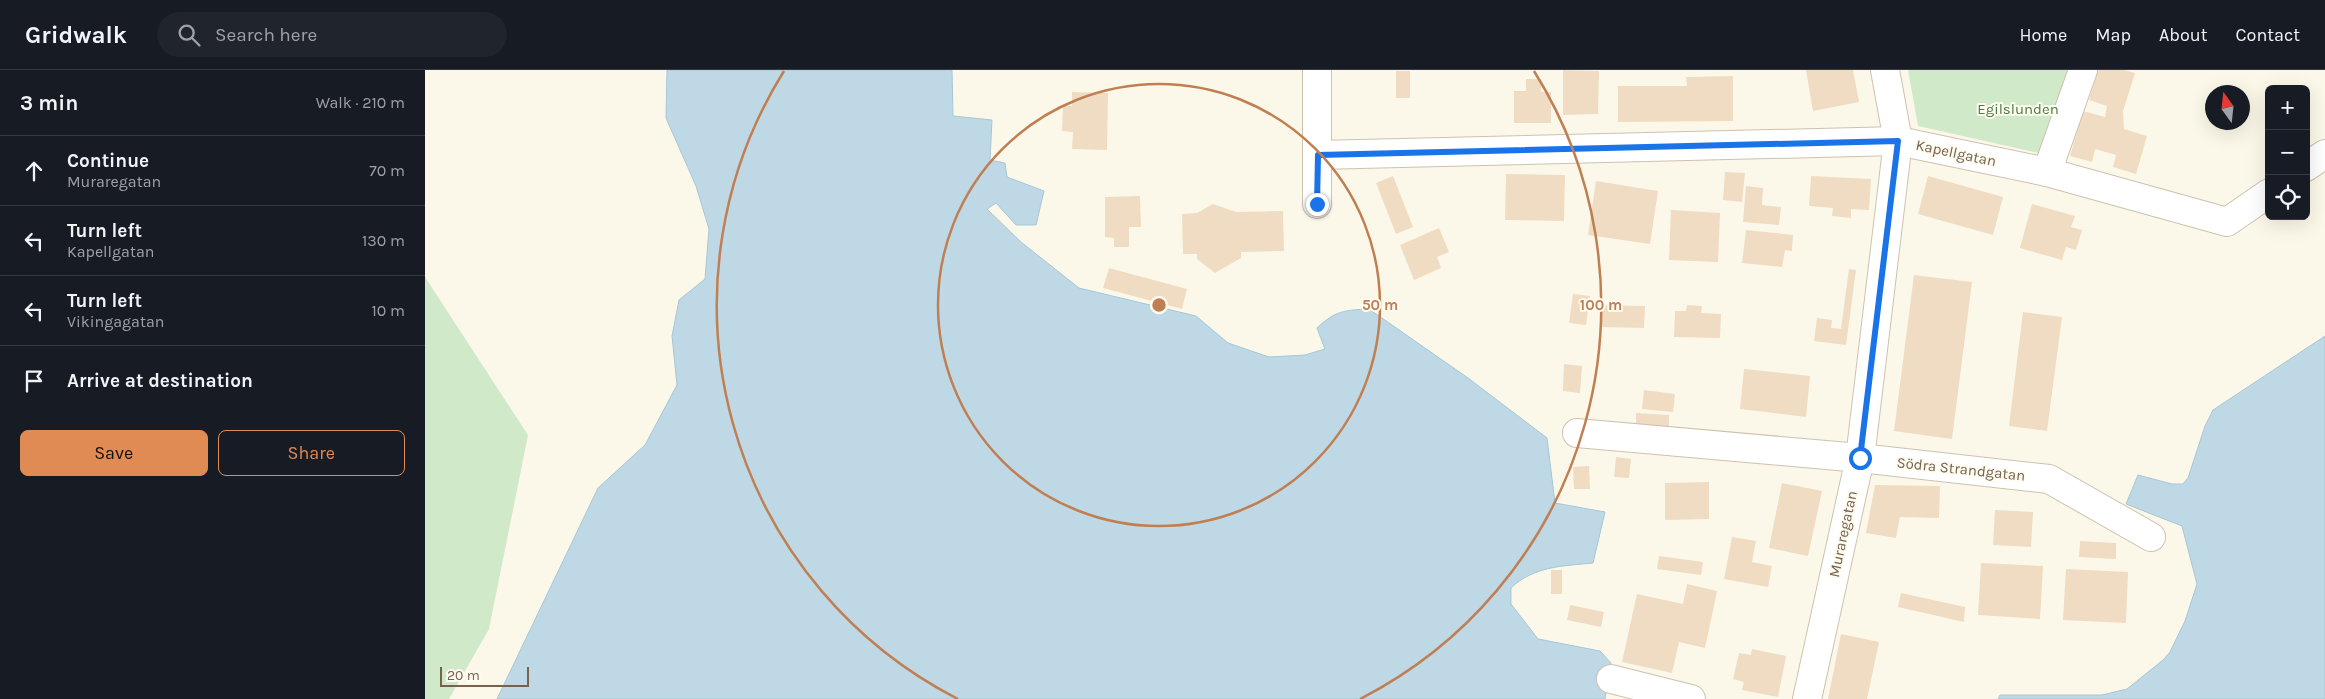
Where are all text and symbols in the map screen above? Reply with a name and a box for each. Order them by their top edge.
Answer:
search box [157,12,507,57]
text: Gridwalk [25,21,127,49]
icon: search [175,21,203,49]
text: Search here [215,24,317,46]
text: Home [2019,24,2067,46]
text: Map [2095,24,2131,46]
text: About [2159,24,2208,46]
text: Contact [2236,24,2300,46]
north arrow [2205,85,2250,130]
map controls [2265,85,2310,220]
button: + [2265,85,2310,130]
text: 3 min [20,91,78,115]
text: Walk · 210 m [316,93,405,112]
park label: Egilslunden [1977,100,2059,118]
button: − [2265,130,2310,175]
street label: Kapellgatan [1914,136,1998,170]
text: Continue [67,150,149,172]
icon: ahead [20,157,48,185]
text: 70 m [369,161,405,180]
text: Muraregatan [67,172,161,191]
button: locate [2265,175,2310,220]
route end [1306,193,1329,216]
text: Turn left [67,220,142,242]
icon: left [20,227,48,255]
text: 130 m [362,231,405,250]
text: Kapellgatan [67,242,154,261]
text: Turn left [67,290,142,312]
centre of rings [1150,296,1168,314]
text: 50 m [1362,296,1398,314]
text: 100 m [1580,296,1622,314]
icon: left [20,297,48,325]
text: 10 m [371,301,405,320]
text: Vikingagatan [67,312,164,331]
icon: arrive [20,367,48,395]
text: Arrive at destination [67,370,253,392]
button: Save [20,430,208,476]
button: Share [218,430,405,476]
route start [1849,447,1872,470]
street label: Södra Strandgatan [1896,453,2026,485]
street label: Muraregatan [1825,489,1861,579]
scale bar [440,664,529,687]
text: 20 m [447,667,480,684]

